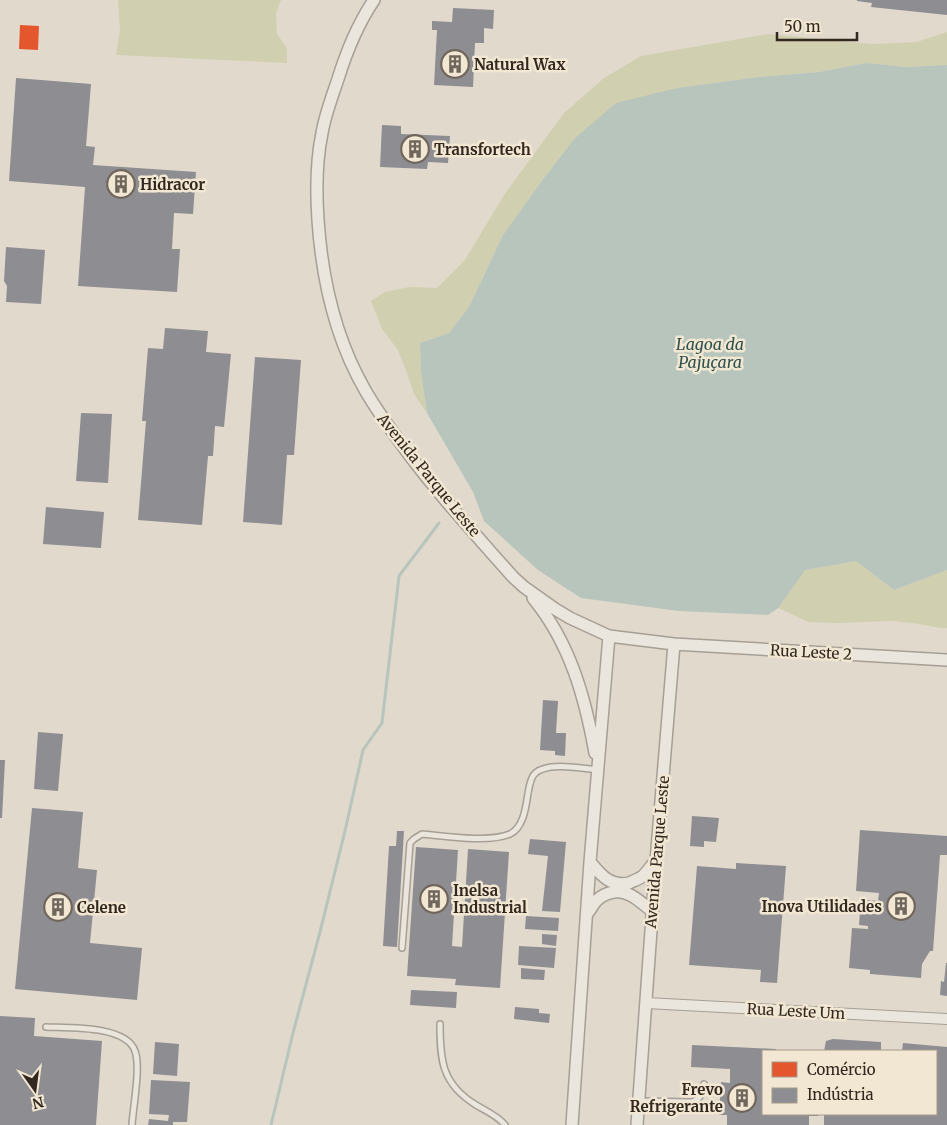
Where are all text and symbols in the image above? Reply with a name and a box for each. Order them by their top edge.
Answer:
scale bar [777,10,857,42]
text: 50 m [784,17,821,36]
building icon: Natural Wax [440,49,470,79]
place label: Natural Wax [474,55,566,74]
building icon: Transfortech [400,134,430,164]
place label: Transfortech [434,140,531,159]
building icon: Hidracor [106,169,136,199]
place label: Hidracor [140,175,205,194]
water label: Lagoa da Pajuçara [676,334,744,372]
street label: Avenida Parque Leste [373,409,485,541]
street label: Rua Leste 2 [770,640,852,664]
street label: Avenida Parque Leste [641,775,673,930]
place label: Inelsa Industrial [453,881,527,917]
building icon: Inelsa Industrial [419,884,449,914]
building icon: Inova Utilidades [886,891,916,921]
building icon: Celene [43,892,73,922]
place label: Inova Utilidades [762,897,882,916]
place label: Celene [77,898,126,917]
street label: Rua Leste Um [746,999,846,1023]
legend [762,1050,937,1115]
text: Comércio [807,1060,876,1079]
north arrow [10,1065,60,1115]
place label: Frevo Refrigerante [630,1080,723,1116]
building icon: Frevo Refrigerante [727,1083,757,1113]
text: Indústria [807,1085,874,1104]
text: N [31,1093,46,1113]

